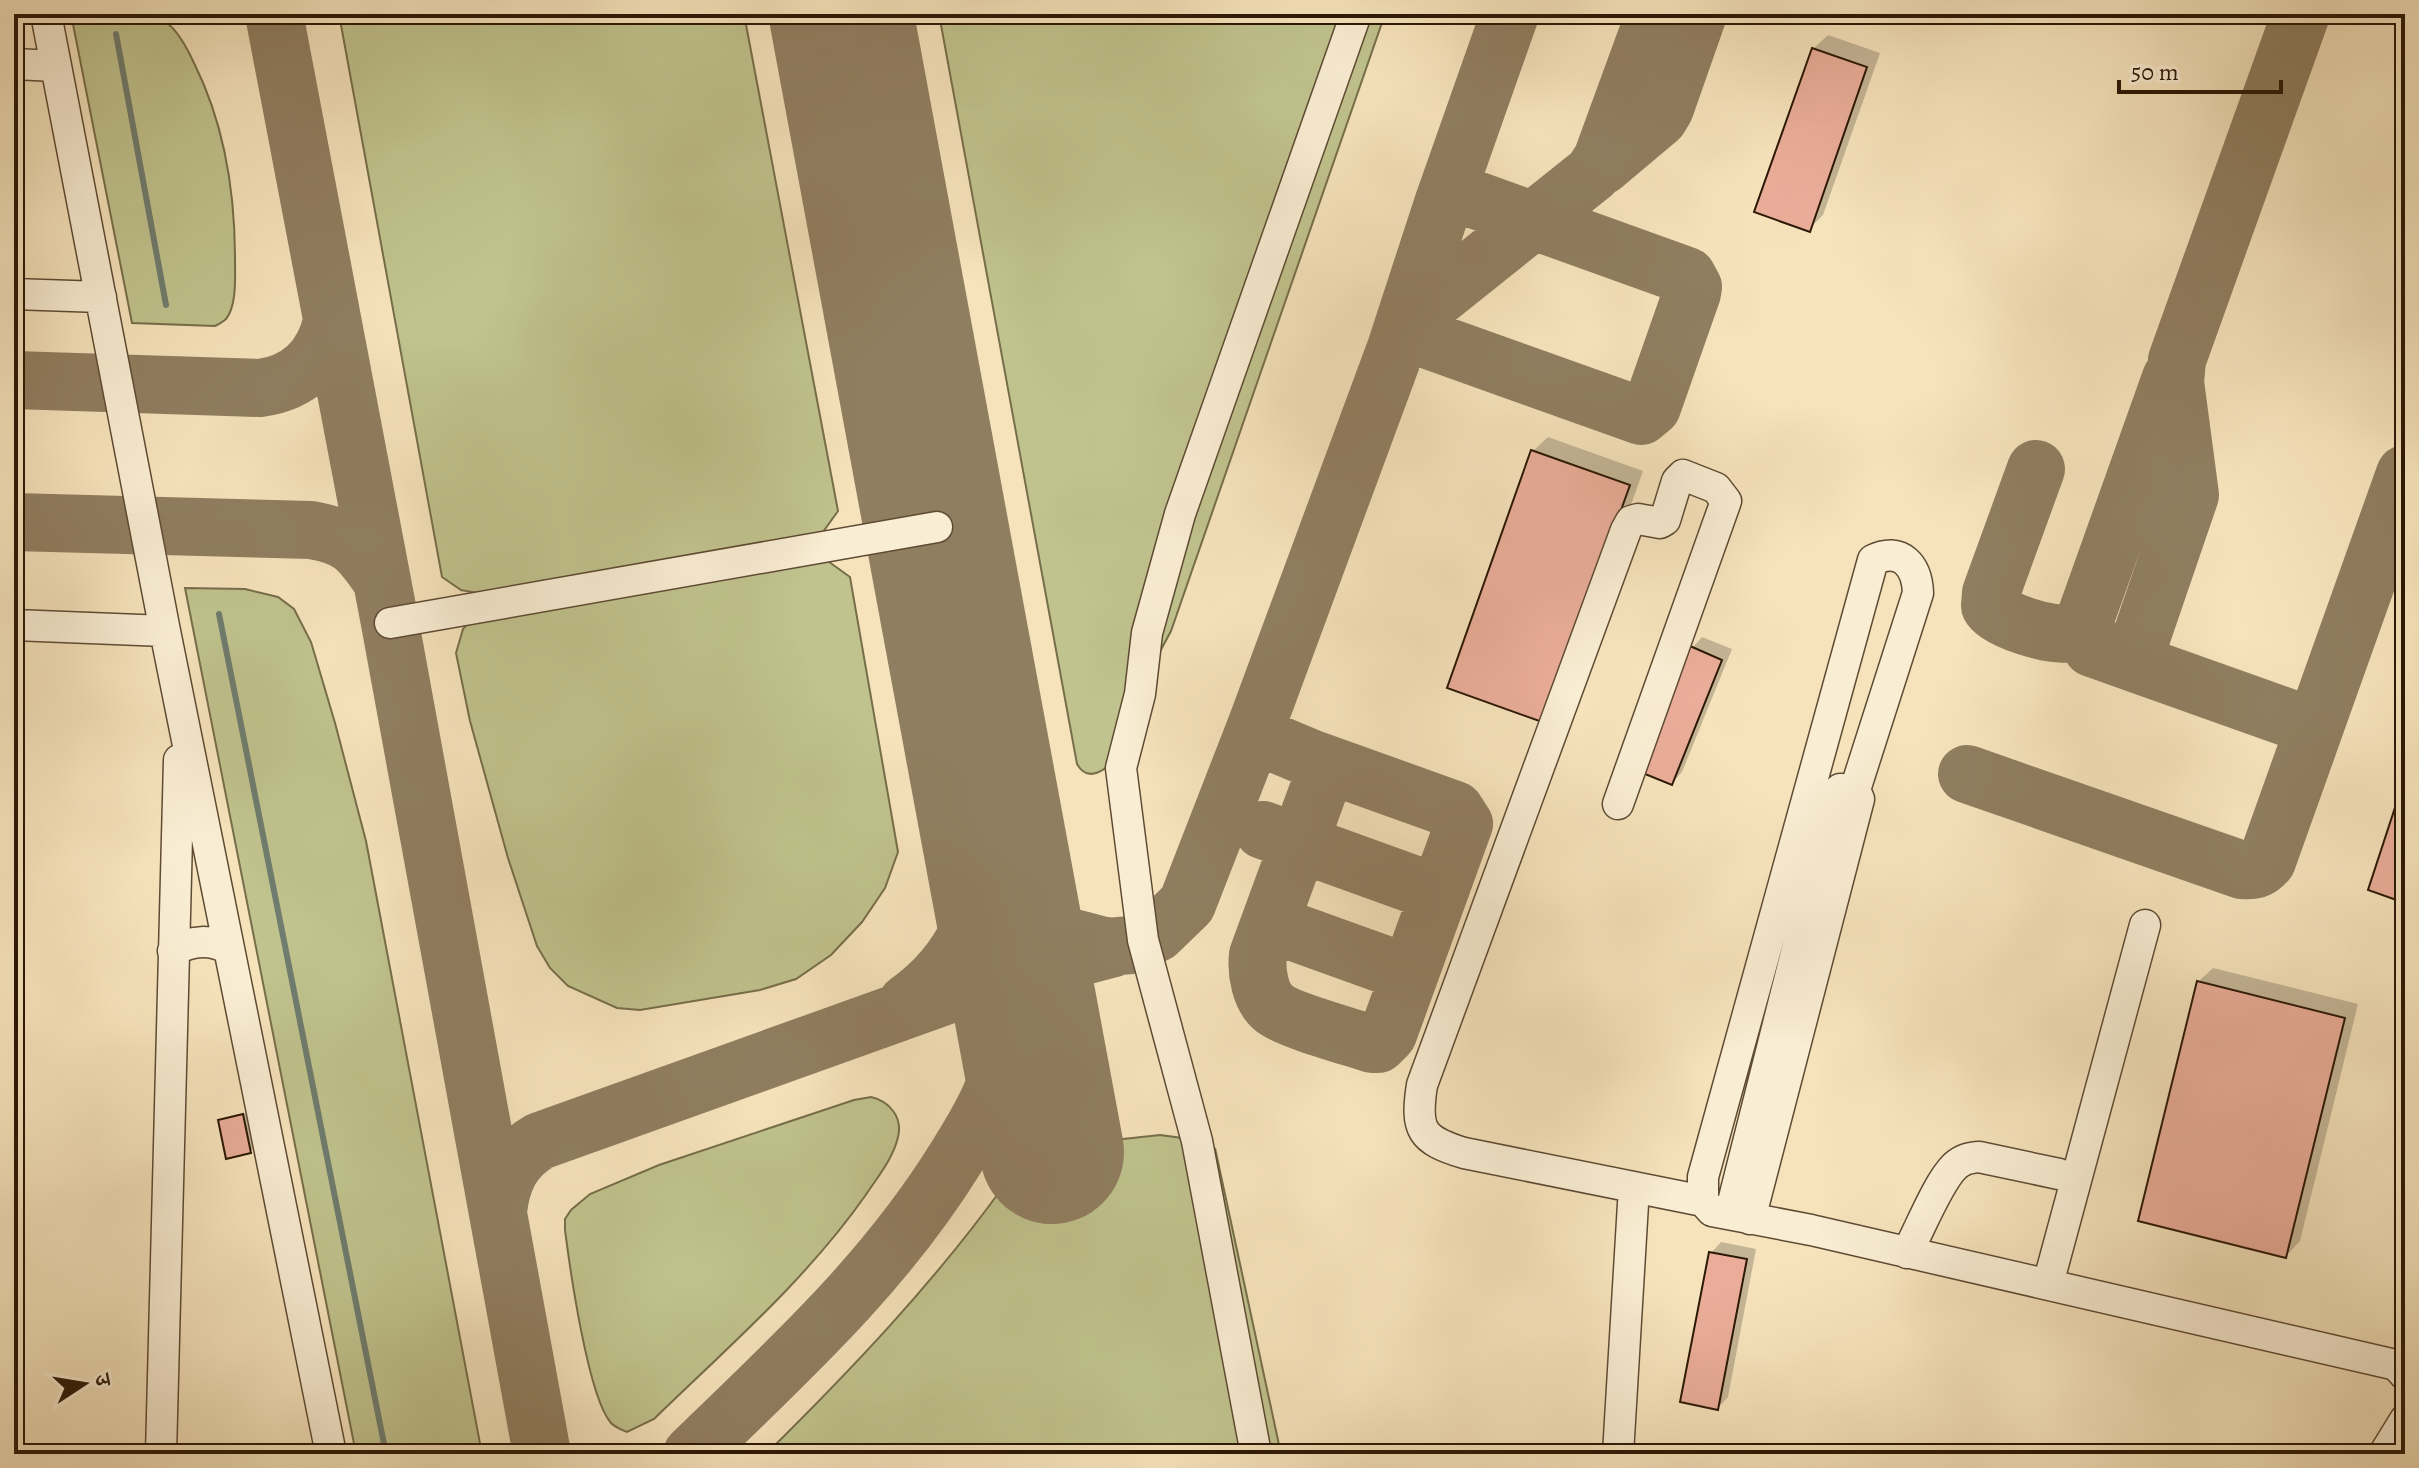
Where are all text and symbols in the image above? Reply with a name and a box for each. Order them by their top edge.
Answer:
scale bar [2119,44,2281,94]
text: 50 m [2131,56,2179,88]
north arrow [44,1344,124,1424]
text: उ [86,1369,119,1390]

